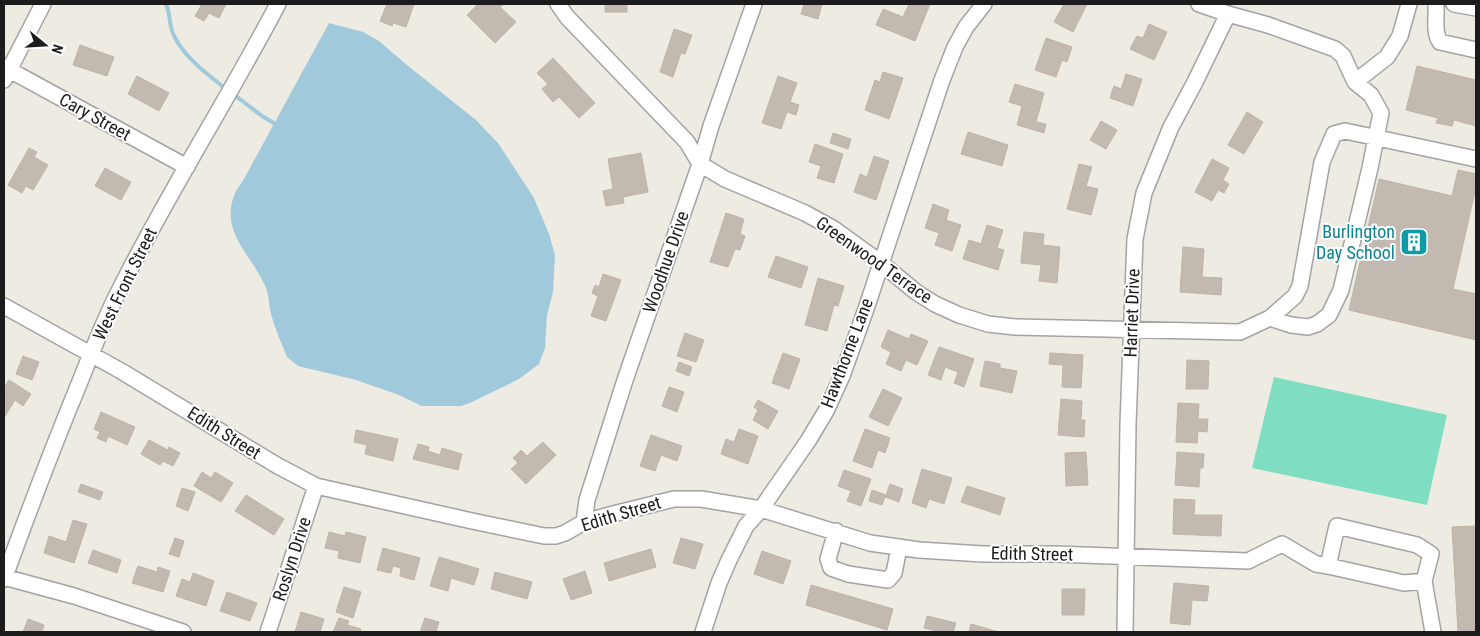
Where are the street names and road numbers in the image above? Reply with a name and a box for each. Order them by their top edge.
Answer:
street label: Cary Street [56,88,135,145]
street label: Woodhue Drive [638,208,693,316]
street label: Greenwood Terrace [812,212,936,307]
street label: West Front Street [88,224,161,344]
street label: Harriet Drive [1119,268,1144,358]
street label: Hawthorne Lane [816,295,877,411]
street label: Edith Street [184,402,265,463]
street label: Edith Street [578,491,663,536]
street label: Roslyn Drive [268,514,315,604]
street label: Edith Street [991,542,1073,565]

